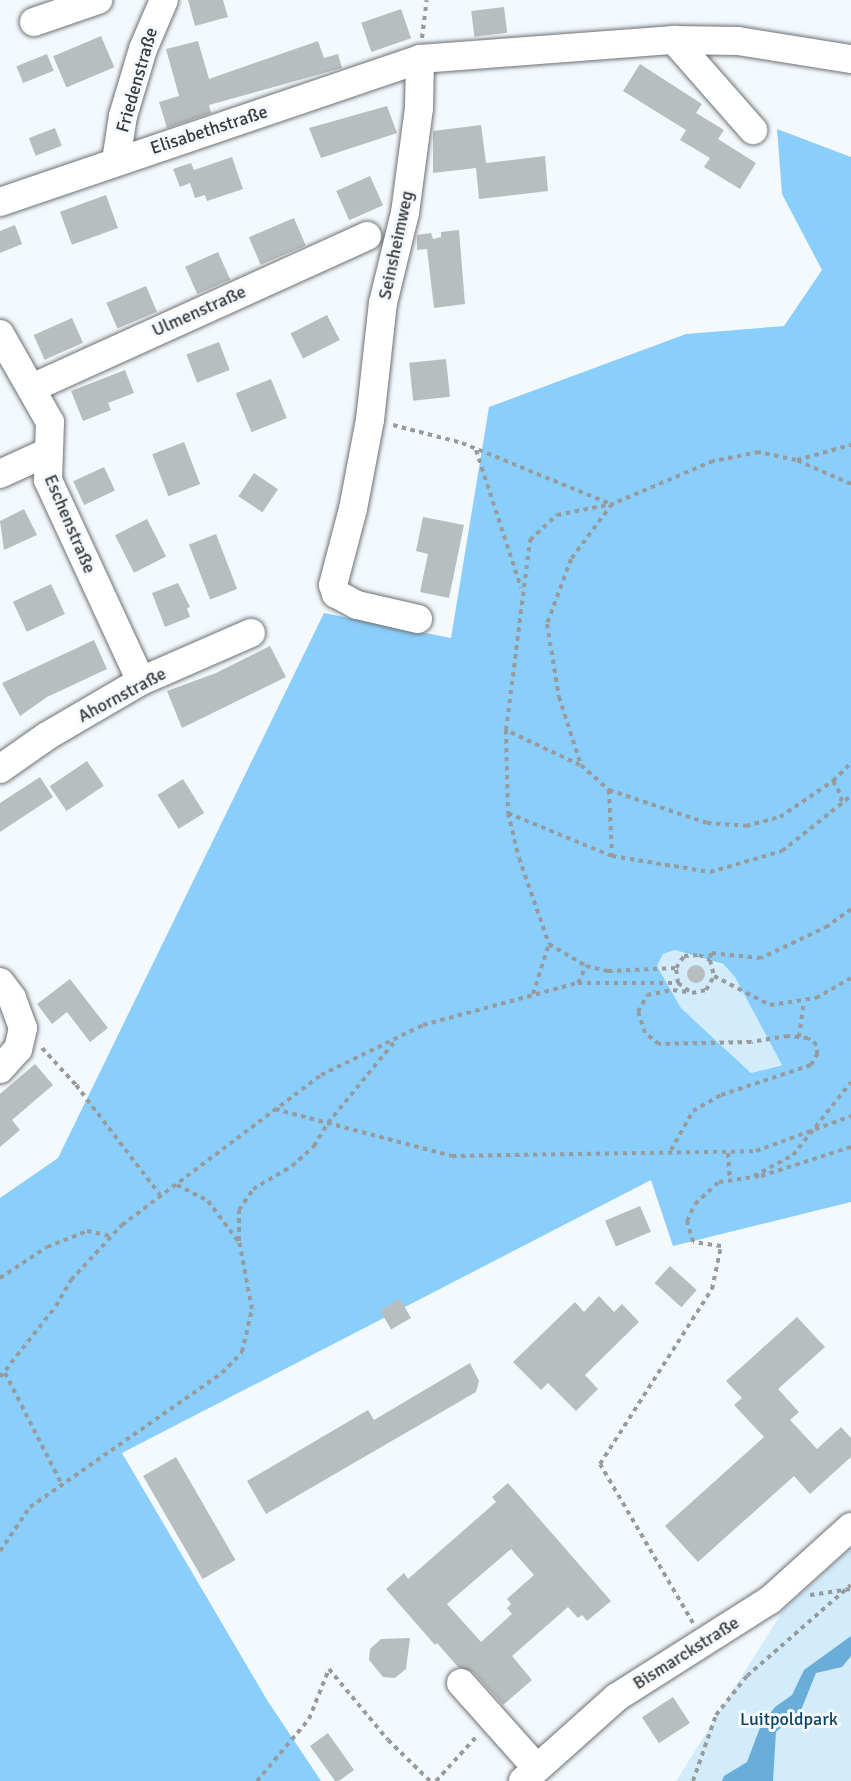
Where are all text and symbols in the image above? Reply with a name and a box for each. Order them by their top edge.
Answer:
street label: Friedenstraße [112,25,162,135]
street label: Elisabethstraße [148,101,270,159]
street label: Seinsheimweg [374,189,418,301]
street label: Ulmenstraße [149,281,249,341]
street label: Eschenstraße [39,471,101,577]
street label: Ahornstraße [74,663,170,727]
street label: Bismarckstraße [629,1612,743,1694]
park label: Luitpoldpark [740,1708,838,1730]

